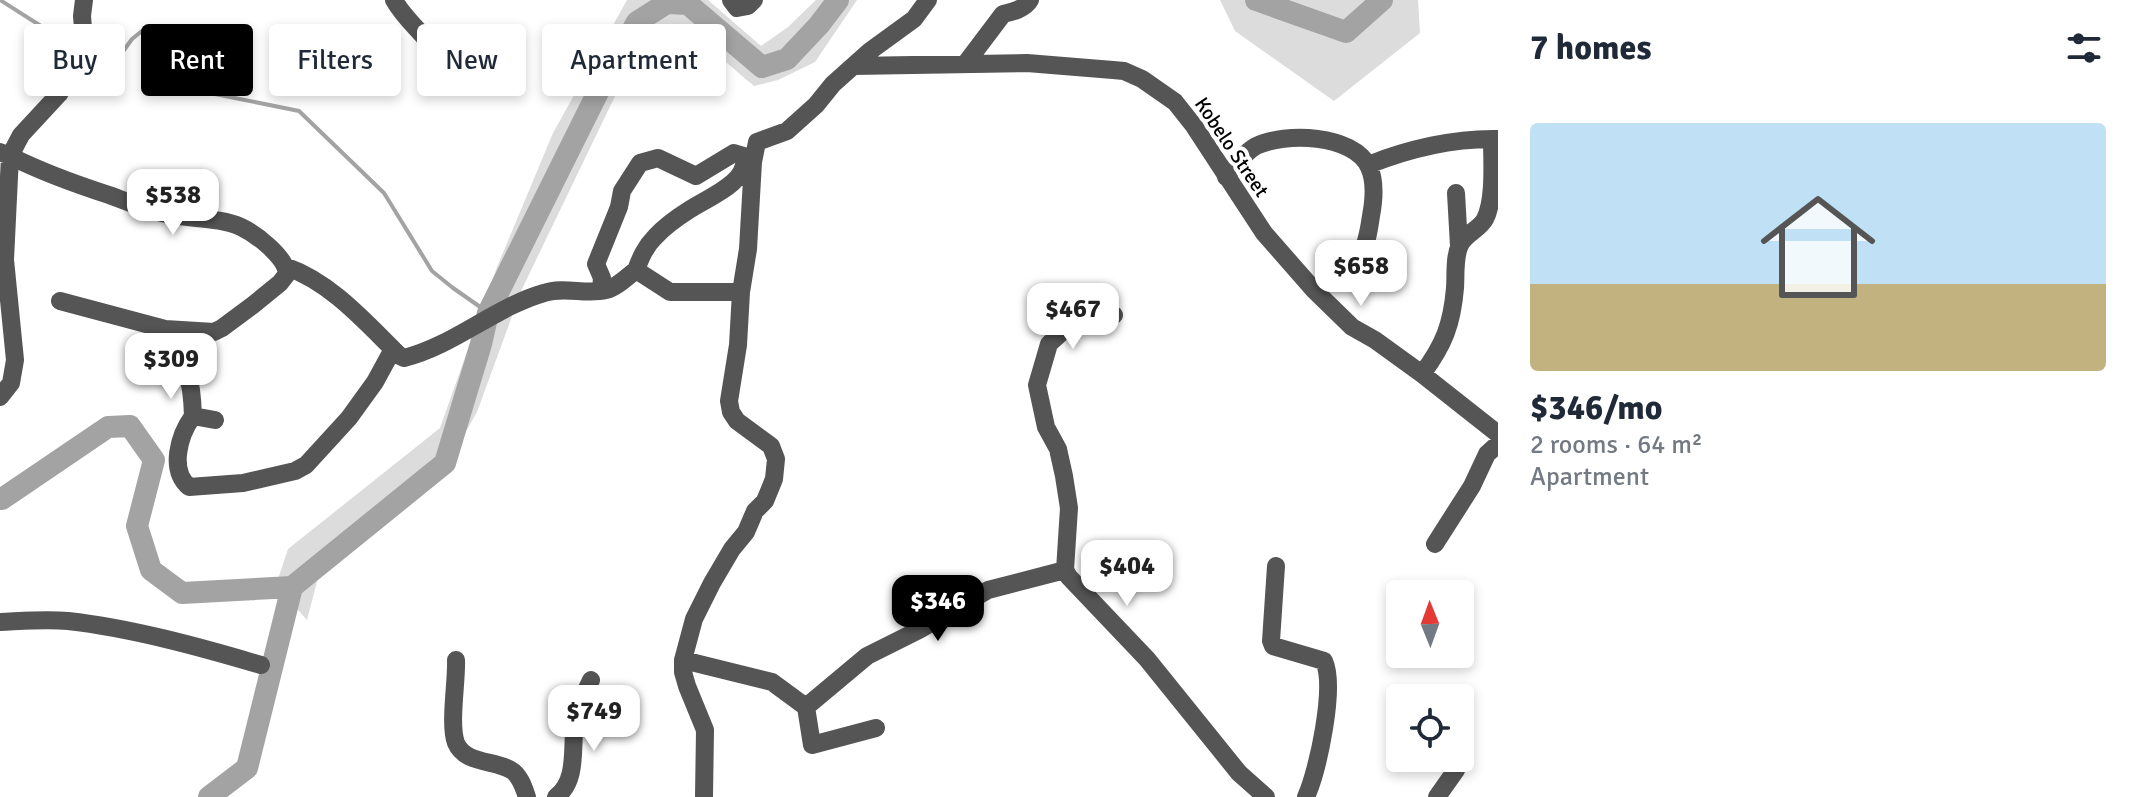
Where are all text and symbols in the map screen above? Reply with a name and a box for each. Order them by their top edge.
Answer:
chip: Buy [24,24,125,96]
chip: Rent [141,24,253,96]
chip: Filters [269,24,401,96]
chip: New [417,24,526,96]
chip: Apartment [542,24,726,96]
icon: filters [2062,26,2106,70]
text: 7 homes [1530,27,1651,69]
street label: Kobelo Street [1189,93,1274,202]
pin: $538 [126,169,220,237]
icon: home [1746,175,1890,319]
text: $538 [145,179,201,211]
pin: $658 [1314,240,1408,308]
text: $658 [1333,250,1389,282]
pin: $467 [1026,283,1120,351]
text: $467 [1045,293,1101,325]
pin: $309 [124,333,218,401]
text: $309 [143,343,199,375]
text: $346/mo [1530,387,1663,429]
text: 2 rooms · 64 m² [1530,429,1703,461]
text: Apartment [1530,461,1649,493]
pin: $404 [1080,540,1174,608]
text: $404 [1099,550,1155,582]
pin: $346 [891,575,985,643]
north arrow [1386,580,1474,668]
map controls [1386,580,1474,772]
text: $346 [910,585,966,617]
button: locate [1386,684,1474,772]
pin: $749 [547,685,641,753]
text: $749 [566,695,622,727]

